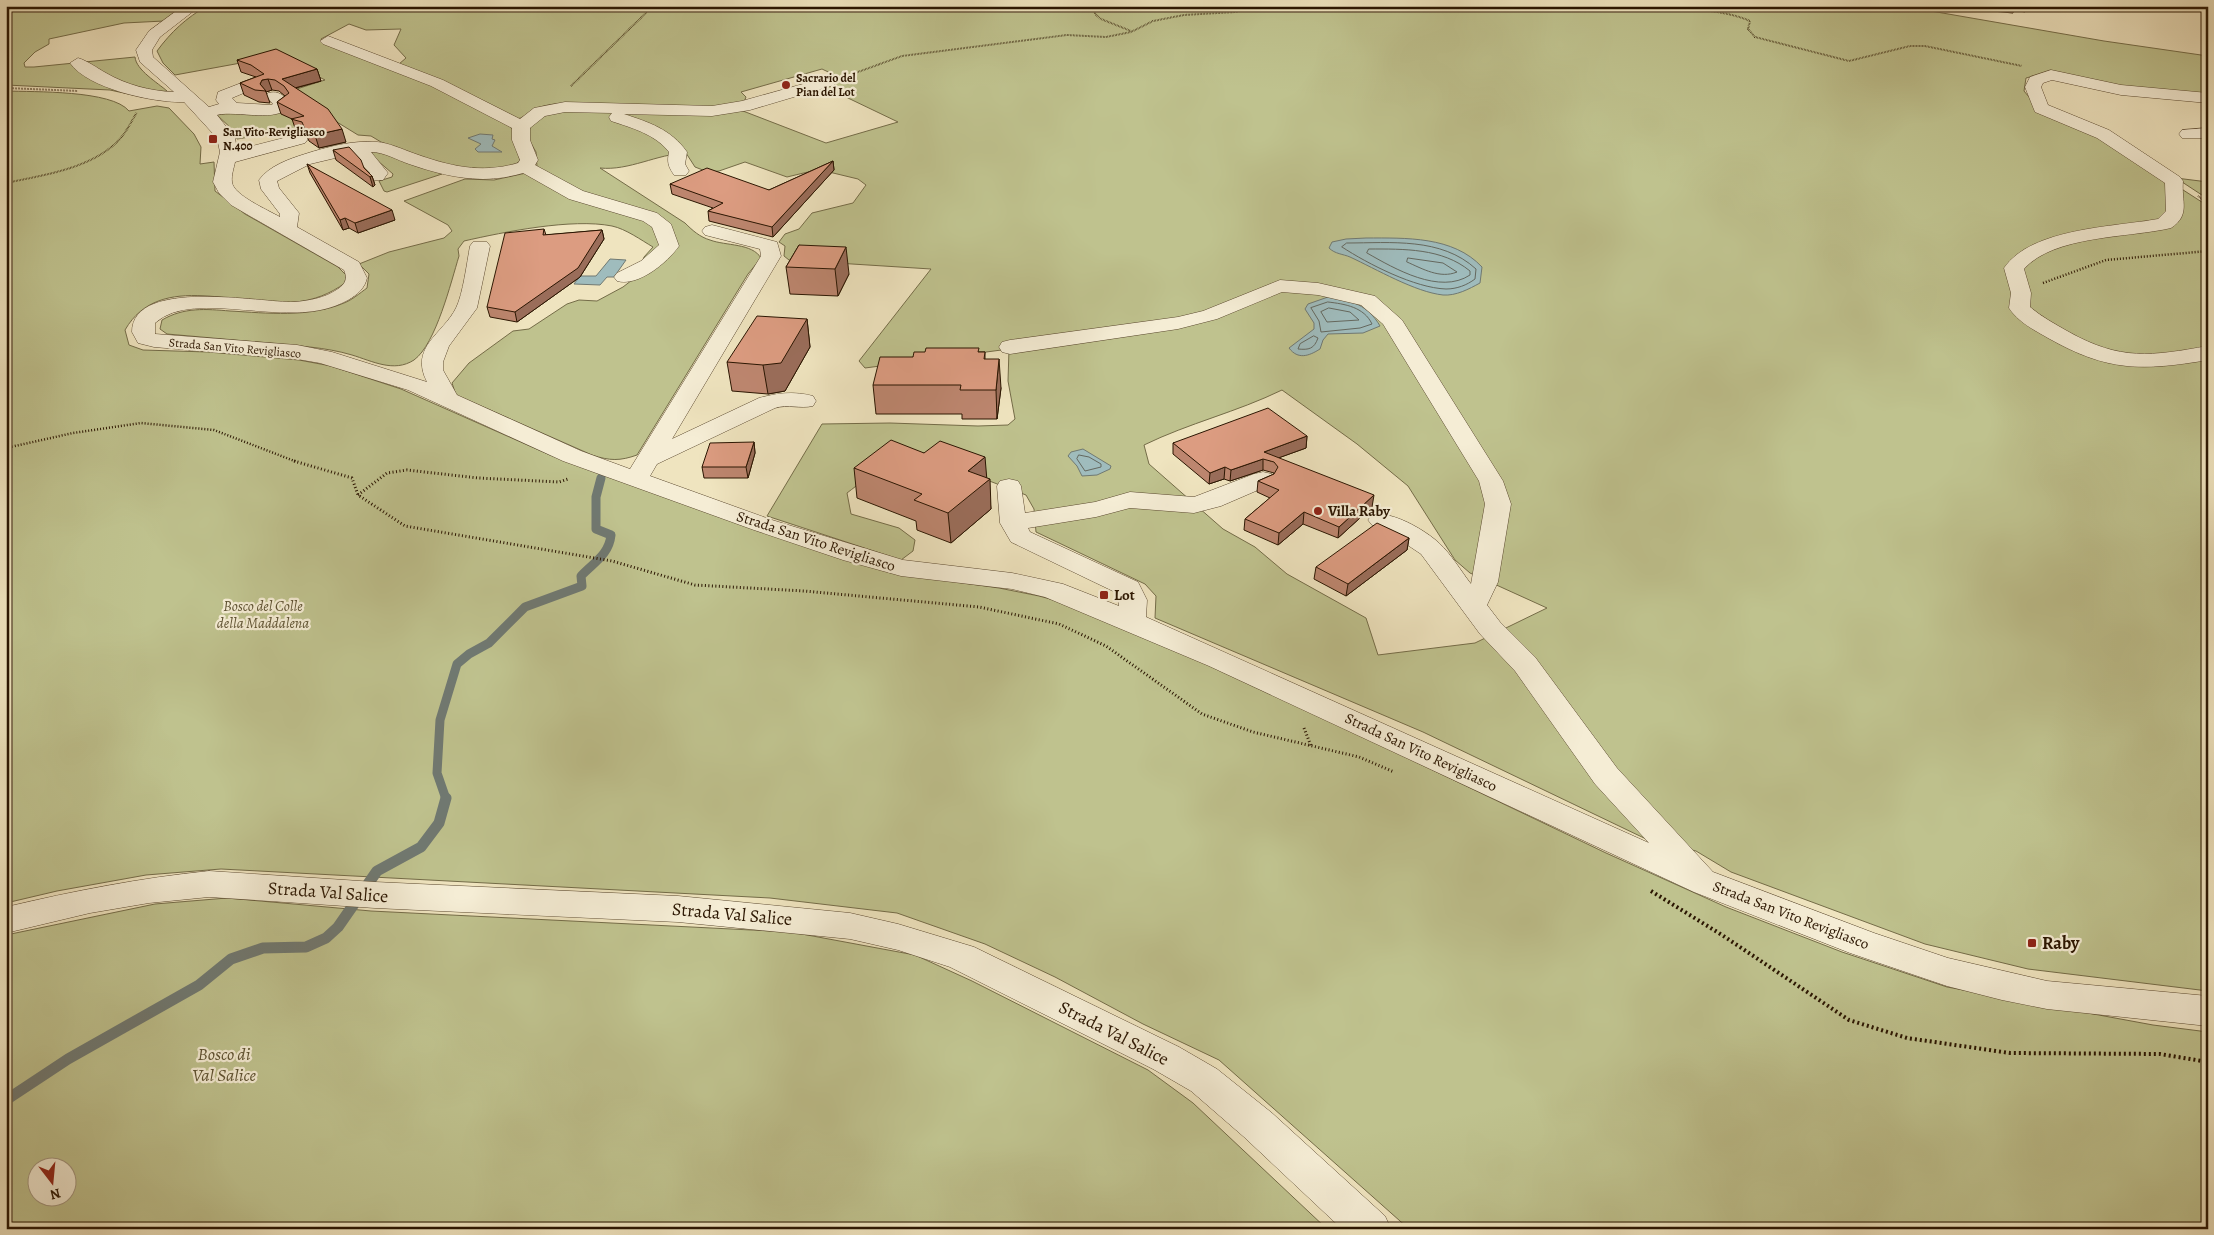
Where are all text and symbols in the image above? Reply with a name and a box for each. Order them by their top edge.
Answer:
place label: Sacrario del Pian del Lot [796,70,857,100]
marker: Sacrario del Pian del Lot [780,79,792,91]
place label: San Vito-Revigliasco N.400 [223,124,325,154]
marker: San Vito-Revigliasco N.400 [207,133,219,145]
street label: Strada San Vito Revigliasco [168,334,302,362]
place label: Villa Raby [1327,501,1391,521]
marker: Villa Raby [1312,505,1324,517]
street label: Strada San Vito Revigliasco [734,506,898,576]
place label: Lot [1114,585,1135,605]
marker: Lot [1098,589,1110,601]
park label: Bosco del Colle della Maddalena [217,596,309,633]
street label: Strada San Vito Revigliasco [1342,708,1500,796]
street label: Strada Val Salice [267,876,389,908]
street label: Strada San Vito Revigliasco [1710,876,1872,954]
street label: Strada Val Salice [671,897,793,931]
place label: Raby [2042,931,2080,955]
marker: Raby [2026,937,2038,949]
street label: Strada Val Salice [1055,995,1173,1071]
park label: Bosco di Val Salice [192,1042,256,1087]
north arrow [28,1158,78,1208]
text: N [48,1183,63,1205]

